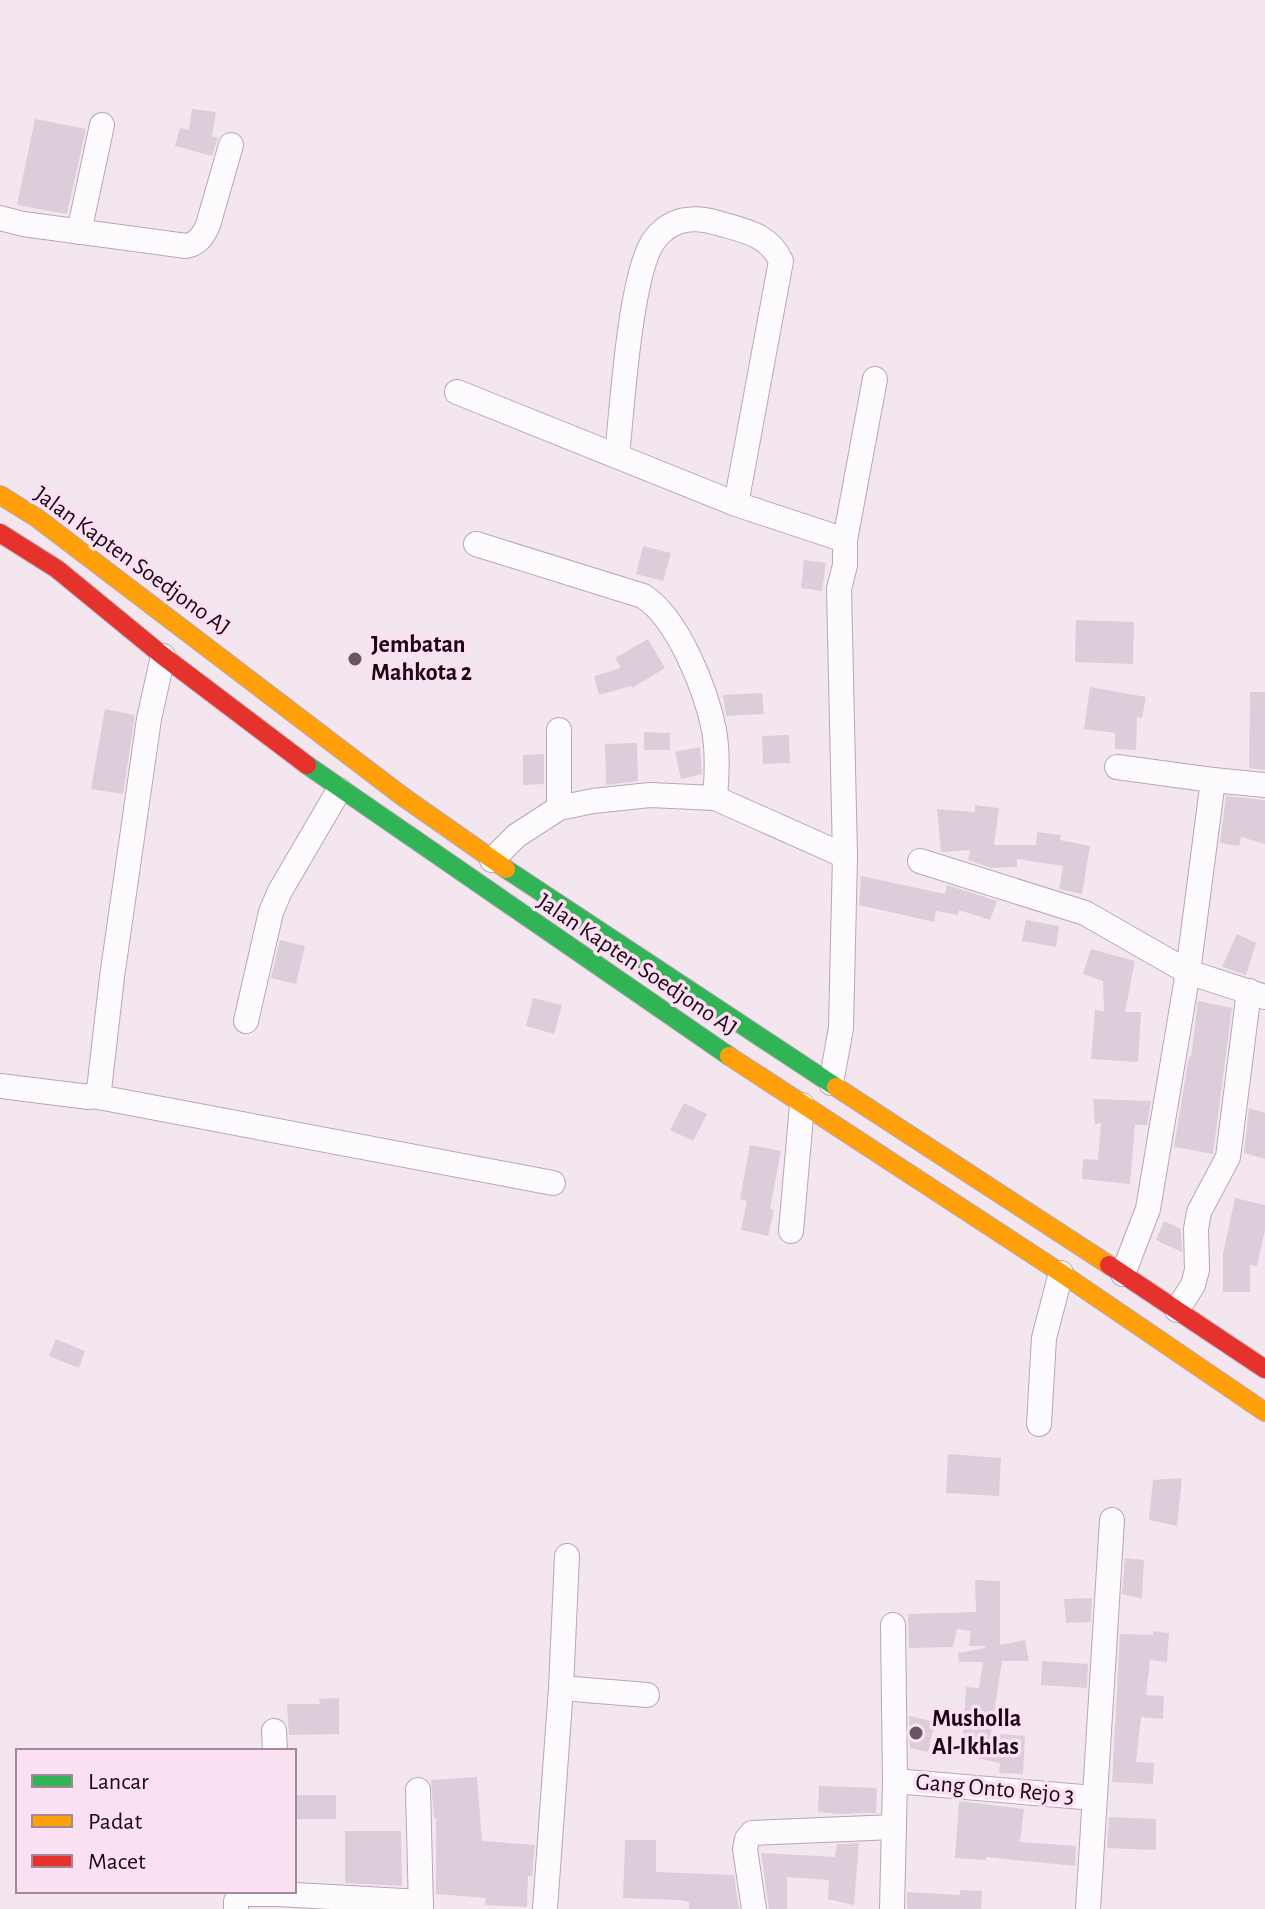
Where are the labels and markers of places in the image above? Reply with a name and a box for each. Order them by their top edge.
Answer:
place label: Jembatan Mahkota 2 [371,633,472,685]
marker: Jembatan Mahkota 2 [346,650,364,668]
place label: Musholla Al-Ikhlas [932,1707,1021,1759]
marker: Musholla Al-Ikhlas [907,1724,925,1742]

